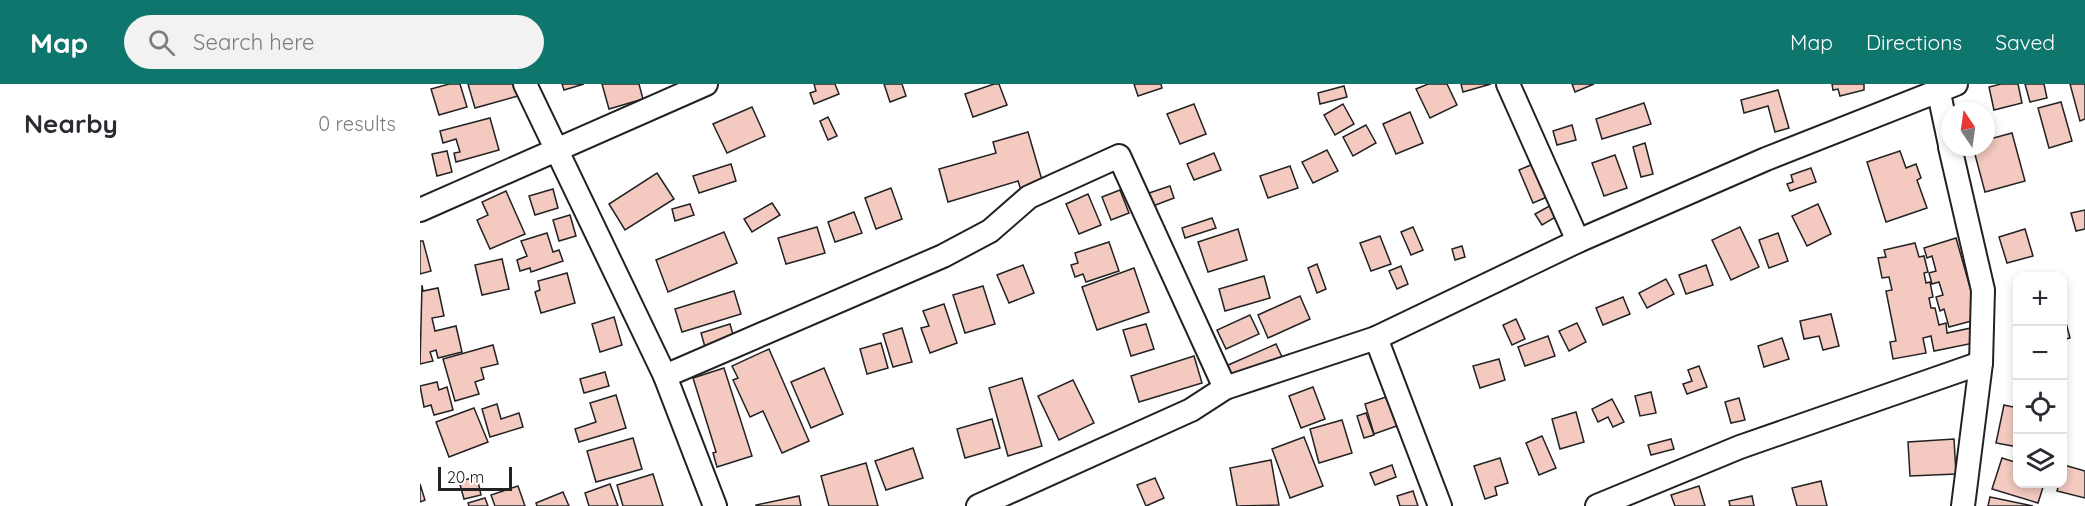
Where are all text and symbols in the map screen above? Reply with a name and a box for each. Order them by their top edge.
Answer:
search box [124,15,544,69]
text: Map [30,25,88,60]
icon: search [145,26,178,59]
text: Search here [193,28,315,56]
text: Map [1790,29,1833,55]
text: Directions [1866,29,1962,55]
text: Saved [1995,29,2055,55]
north arrow [1941,102,1995,156]
text: Nearby [24,107,118,140]
text: 0 results [318,111,396,136]
map controls [2013,272,2067,488]
button: + [2013,272,2067,326]
button: − [2013,326,2067,380]
button: locate [2013,380,2067,434]
button: layers [2013,434,2067,488]
scale bar [438,464,512,492]
text: 20 m [447,467,484,487]

